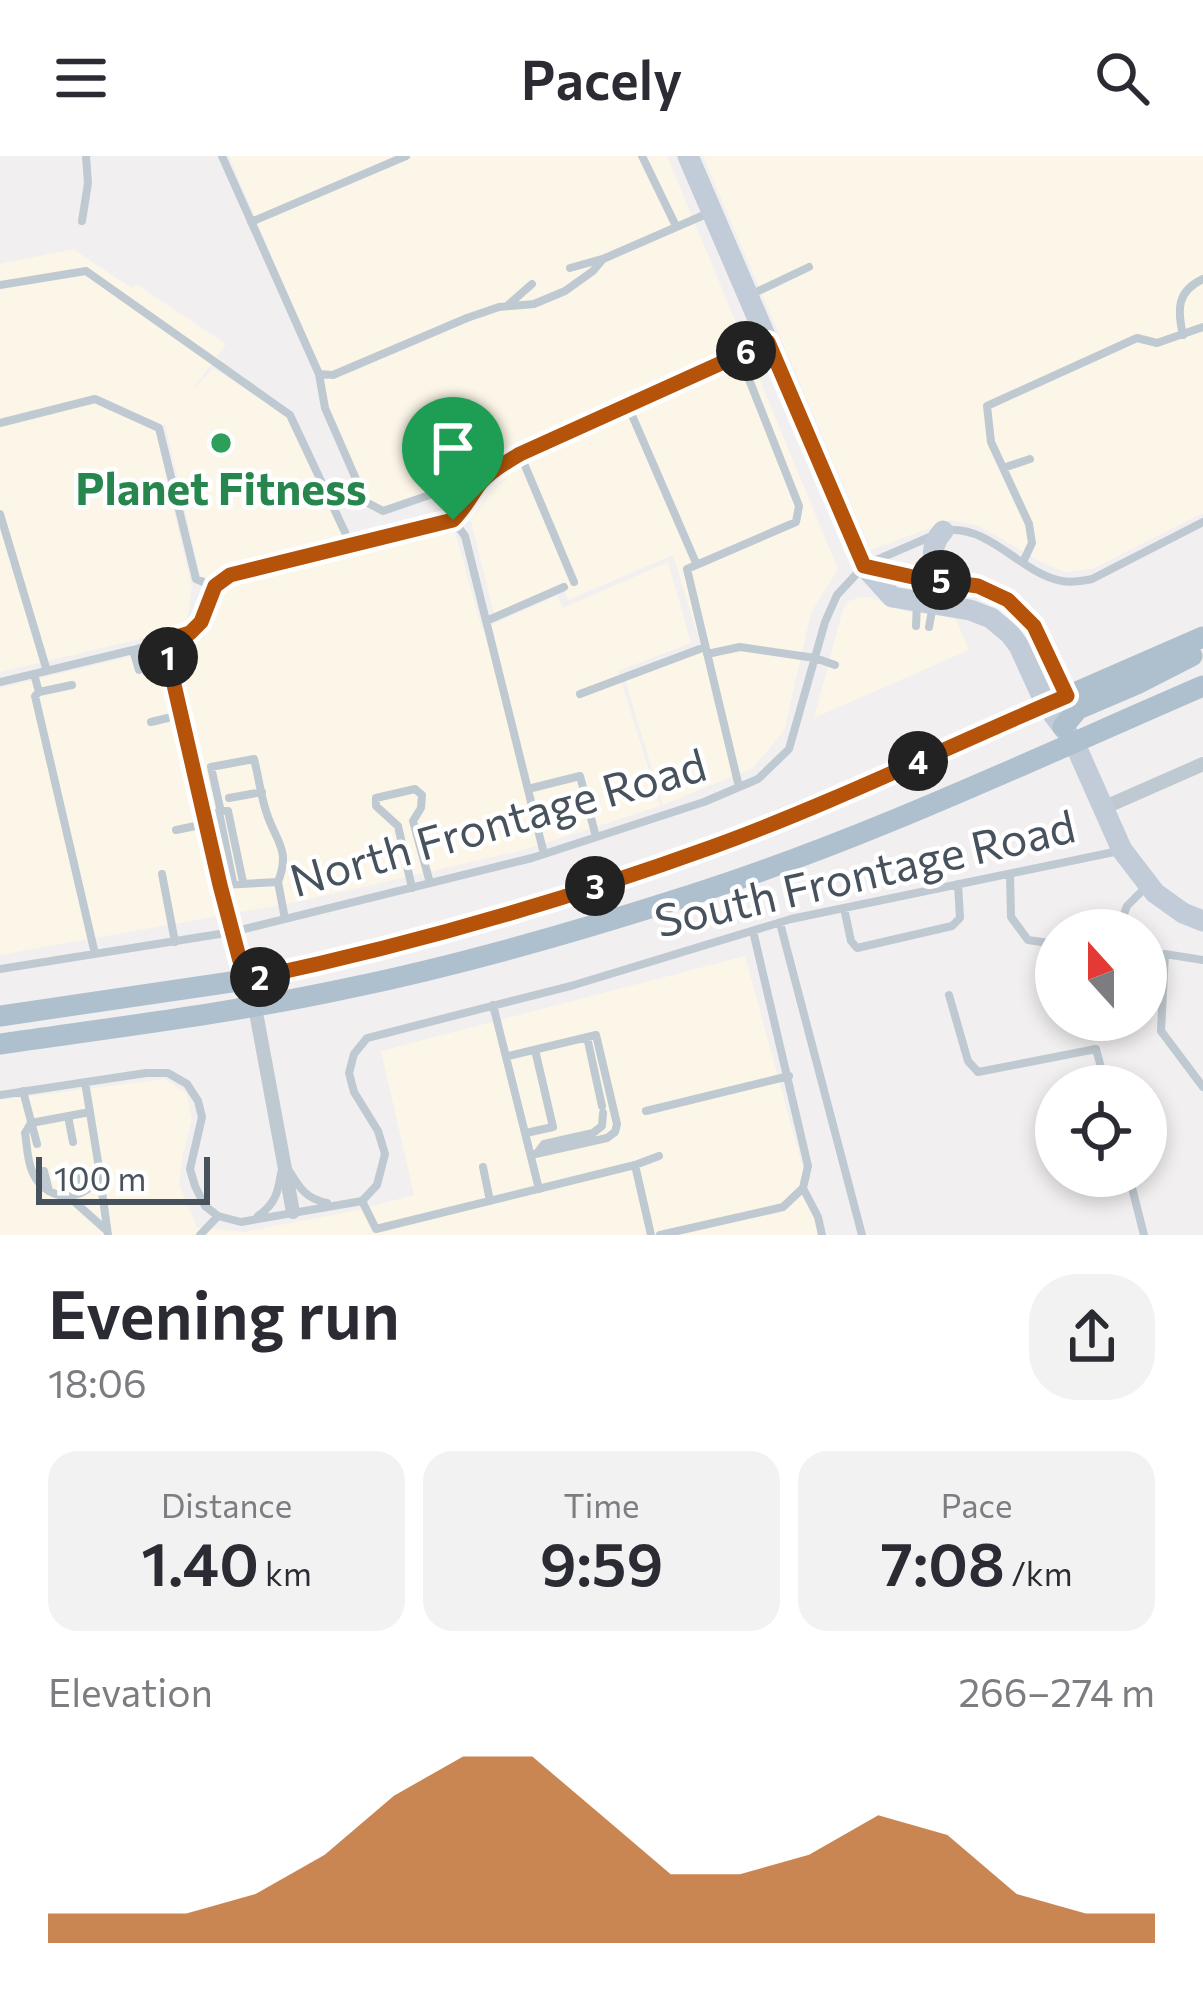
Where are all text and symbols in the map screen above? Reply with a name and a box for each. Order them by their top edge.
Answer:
icon: menu [48,45,114,111]
text: Pacely [521,45,682,111]
icon: search [1089,45,1155,111]
pin: 6 [716,321,776,381]
text: 6 [736,330,756,371]
pin [402,397,504,520]
icon: arrive [420,415,486,481]
marker: Planet Fitness [208,430,234,456]
place label: Planet Fitness [75,459,367,514]
pin: 5 [911,550,971,610]
text: 5 [931,559,951,600]
pin: 1 [138,627,198,687]
text: 1 [161,636,175,677]
pin: 4 [888,731,948,791]
street label: North Frontage Road [283,735,712,906]
text: 4 [908,740,928,781]
street label: South Frontage Road [649,796,1080,947]
pin: 3 [565,856,625,916]
text: 3 [585,865,605,906]
north arrow [1035,909,1167,1041]
map controls [1035,909,1167,1197]
pin: 2 [230,947,290,1007]
text: 2 [251,956,269,997]
button: locate [1035,1065,1167,1197]
scale bar [36,1151,210,1204]
text: 100 m [54,1157,146,1198]
text: Evening run [48,1272,400,1353]
button: share [1029,1274,1155,1400]
text: 18:06 [48,1358,147,1406]
text: Distance [161,1484,292,1525]
text: Time [564,1484,639,1525]
text: Pace [941,1484,1012,1525]
text: 1.40 [141,1525,259,1598]
text: 9:59 [540,1525,663,1598]
text: 7:08 [880,1525,1005,1598]
text: km [259,1552,312,1593]
text: /km [1005,1552,1073,1593]
text: Elevation [48,1667,213,1715]
text: 266–274 m [958,1667,1155,1715]

